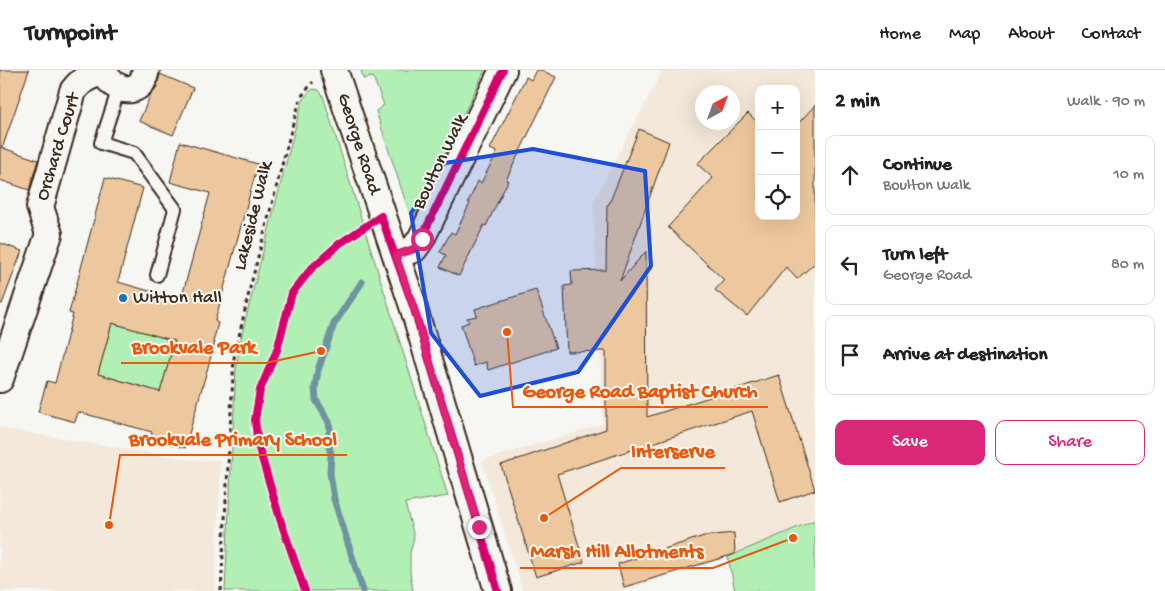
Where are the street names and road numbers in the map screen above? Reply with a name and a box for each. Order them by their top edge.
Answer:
street label: Orchard Court [32,88,87,204]
street label: George Road [331,91,386,199]
street label: Boulton Walk [408,109,475,214]
street label: Lakeside Walk [229,158,279,273]

